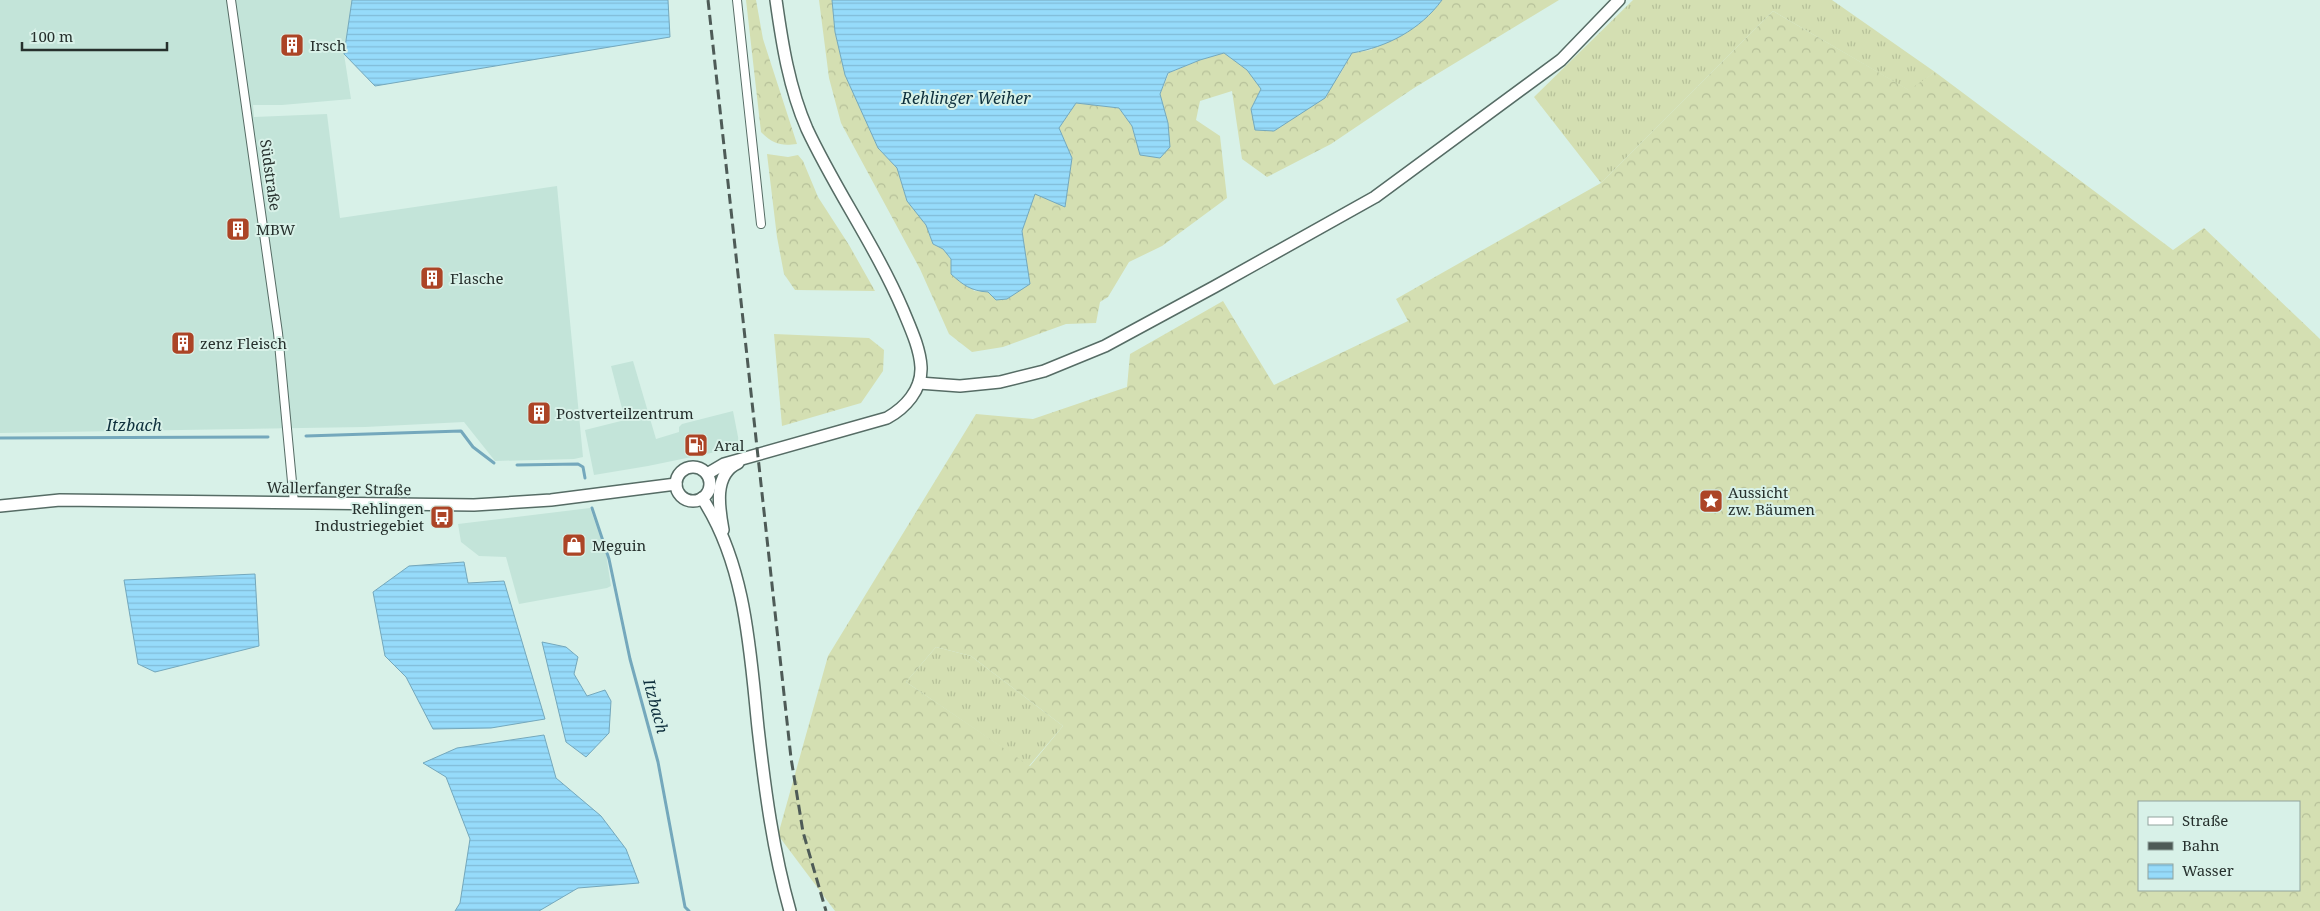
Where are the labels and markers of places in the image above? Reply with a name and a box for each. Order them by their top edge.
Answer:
building icon: Irsch [279,32,305,58]
place label: Irsch [310,35,347,55]
building icon: MBW [225,216,251,242]
place label: MBW [256,219,295,239]
building icon: Flasche [419,265,445,291]
place label: Flasche [450,268,504,288]
building icon: zenz Fleisch [170,330,196,356]
place label: zenz Fleisch [200,333,287,353]
building icon: Postverteilzentrum [526,400,552,426]
place label: Postverteilzentrum [556,403,694,423]
fuel station icon: Aral [683,432,709,458]
place label: Aral [714,435,745,455]
place label: Aussicht zw. Bäumen [1728,482,1815,519]
place icon: Aussicht zw. Bäumen [1698,488,1724,514]
place label: Rehlingen Industriegebiet [315,498,424,535]
bus stop icon: Rehlingen Industriegebiet [429,504,455,530]
shop icon: Meguin [561,532,587,558]
place label: Meguin [592,535,646,555]

